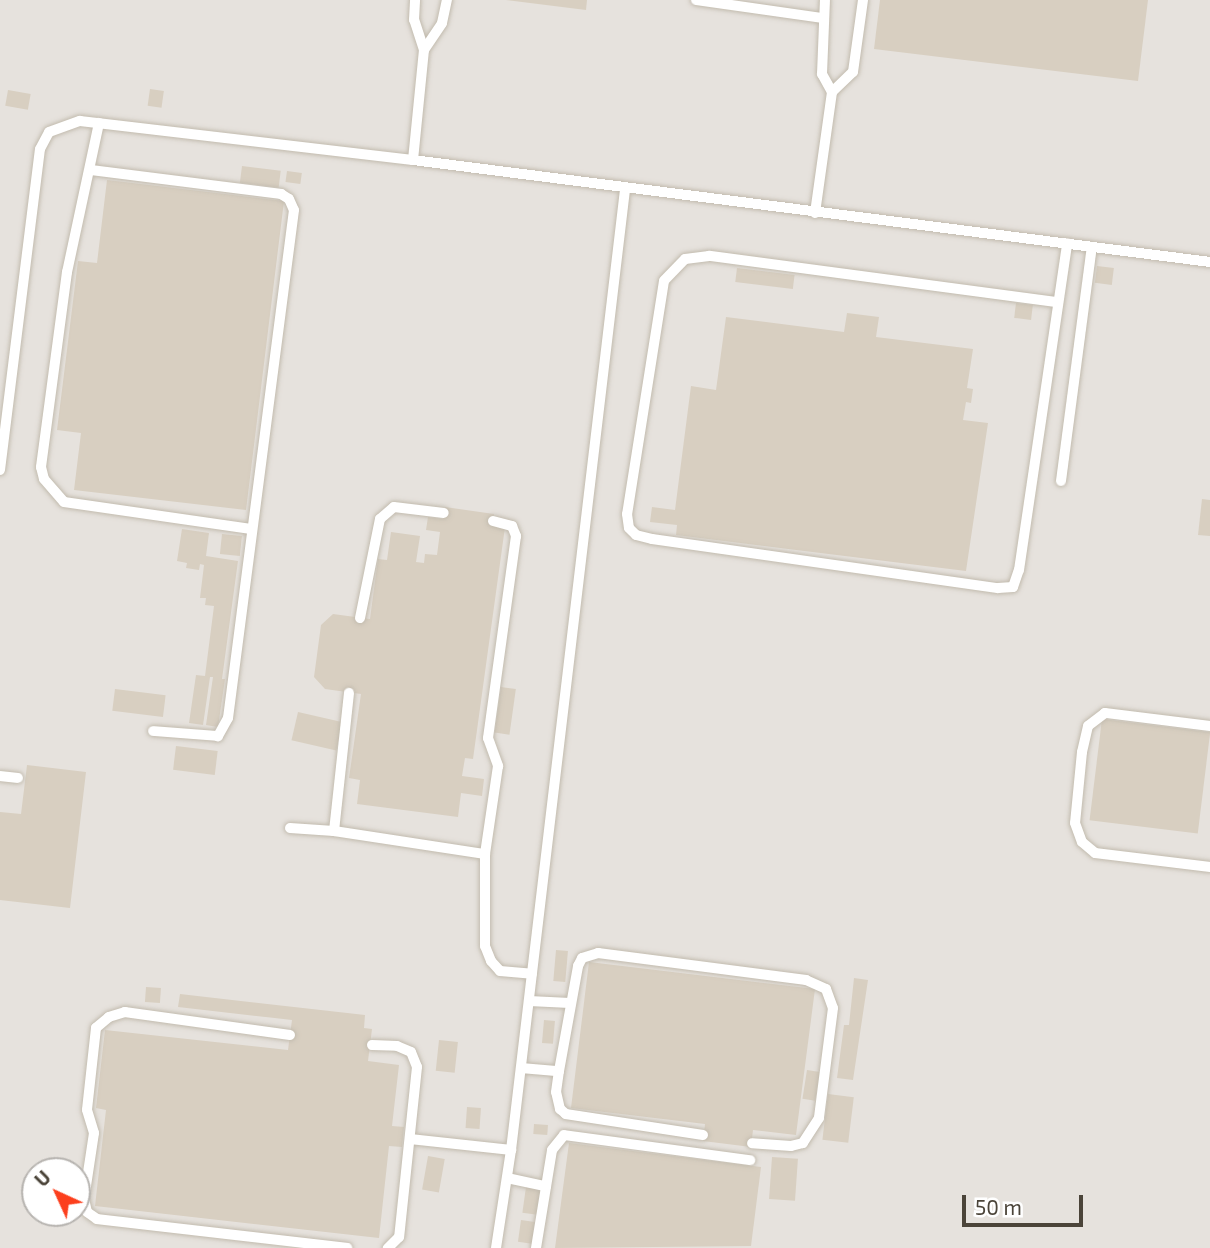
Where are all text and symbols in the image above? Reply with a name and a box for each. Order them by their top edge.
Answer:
north arrow [21,1157,91,1227]
text: U [29,1165,55,1191]
scale bar [965,1182,1086,1226]
text: 50 m [975,1194,1022,1219]

